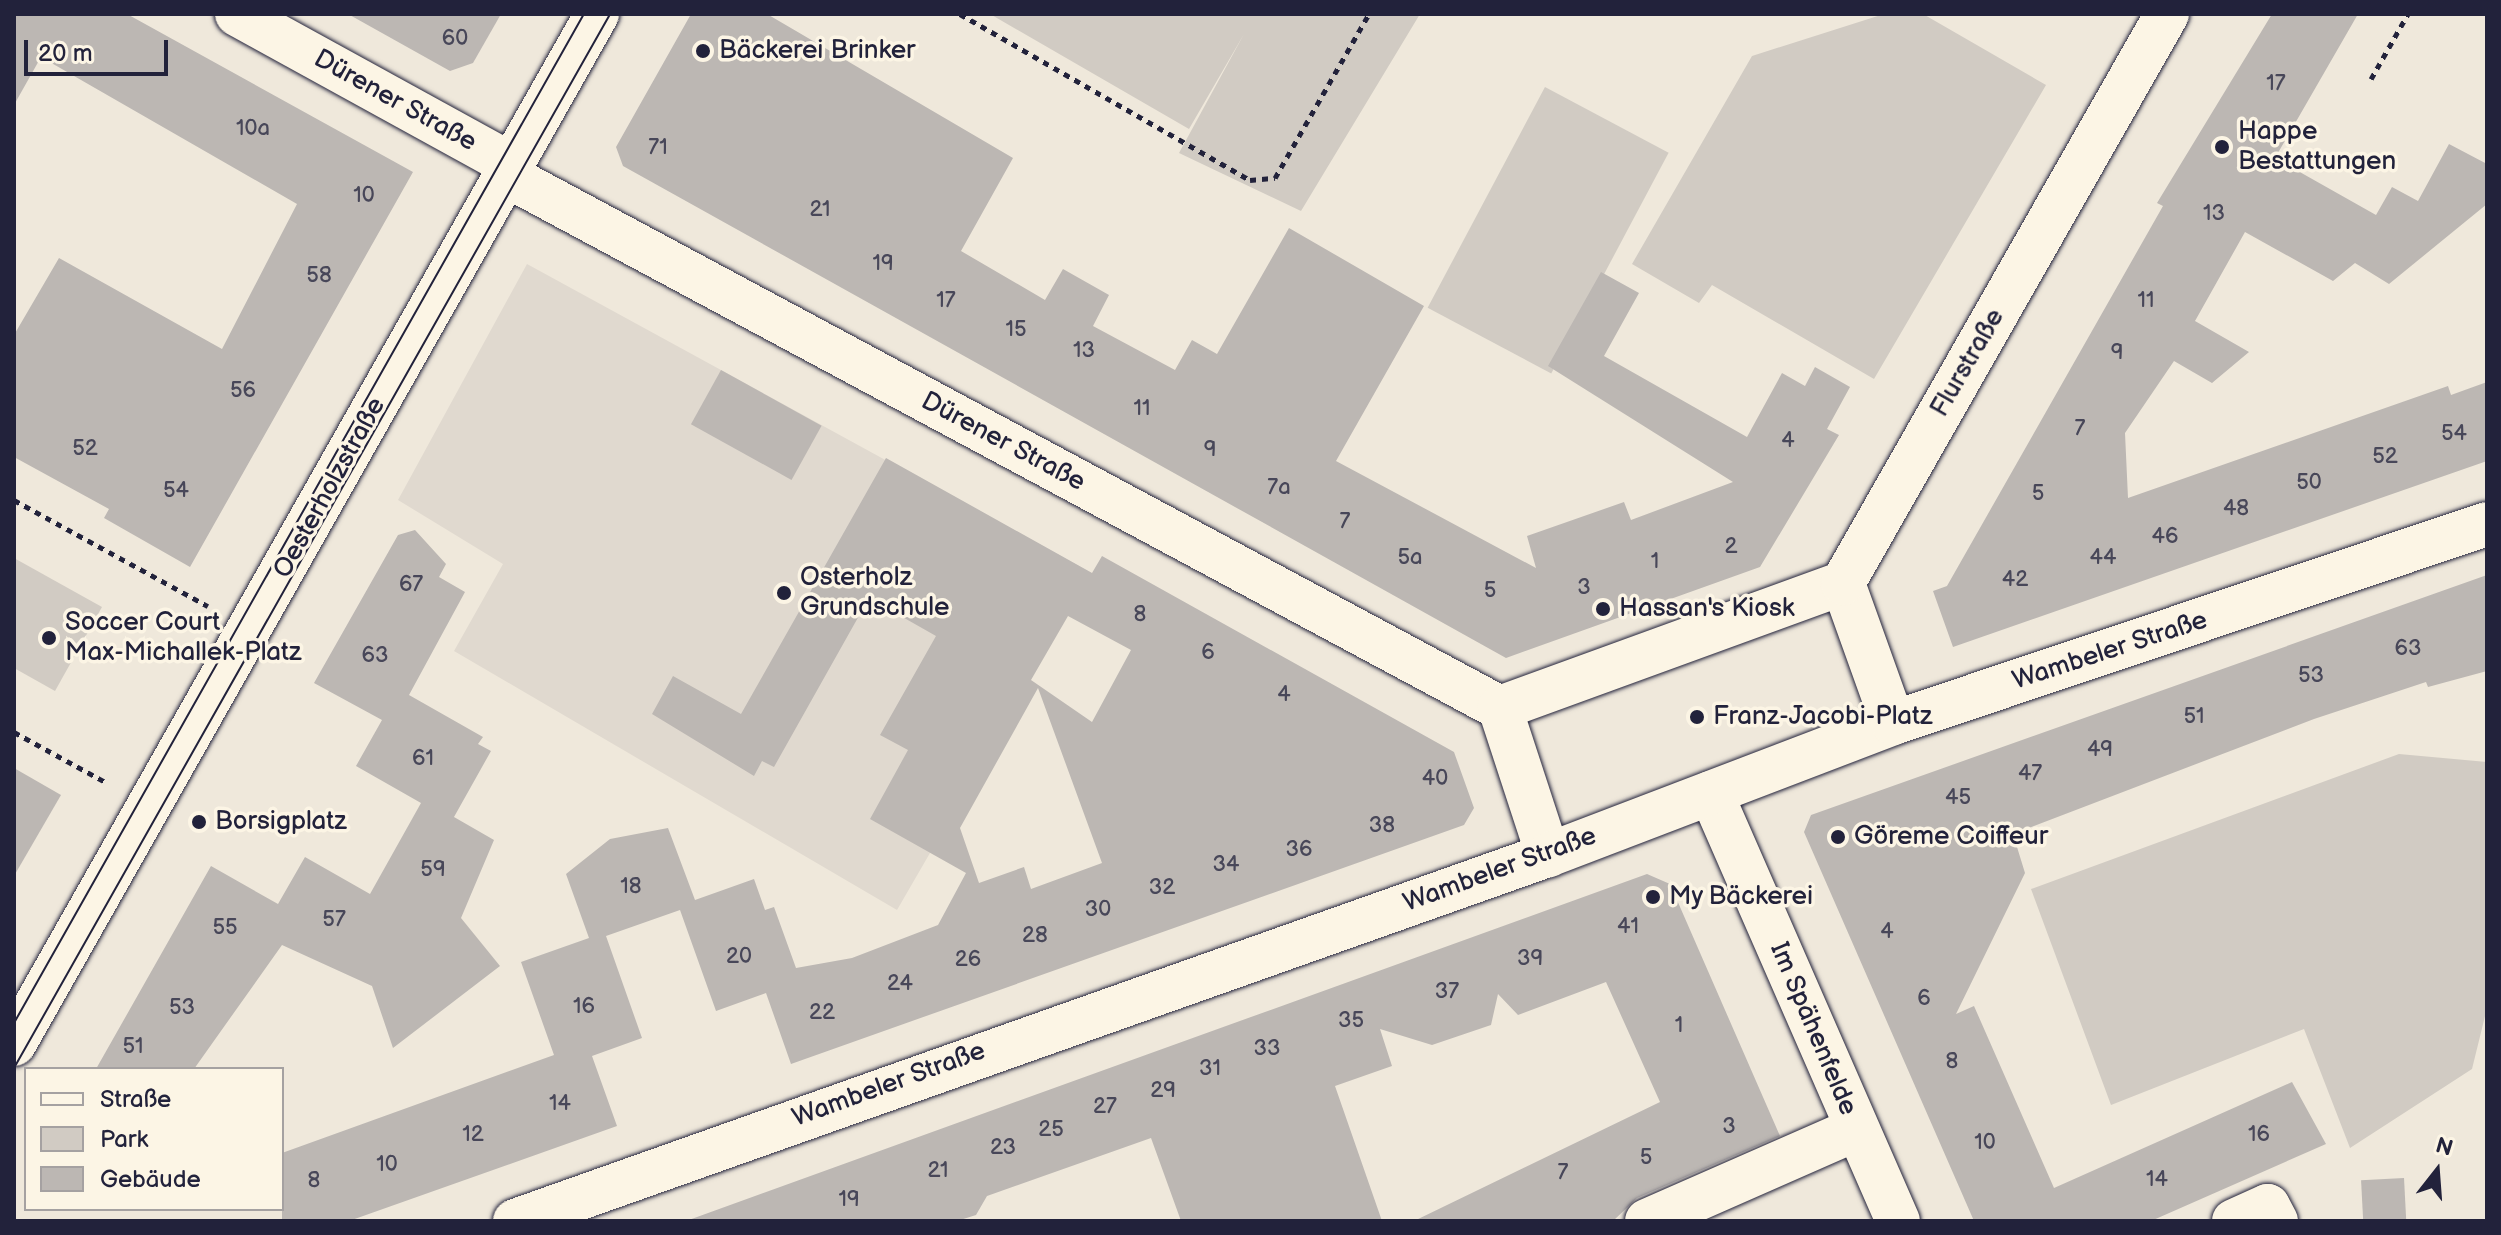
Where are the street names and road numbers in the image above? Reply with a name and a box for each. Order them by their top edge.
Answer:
street label: Dürener Straße [308,43,482,159]
street label: Flurstraße [1925,303,2011,423]
street label: Dürener Straße [916,386,1090,498]
street label: Oesterholzstraße [268,392,392,584]
street label: Wambeler Straße [2008,605,2212,697]
street label: Wambeler Straße [1399,821,1601,919]
street label: Im Spähenfelde [1762,938,1864,1120]
street label: Wambeler Straße [788,1036,990,1134]

